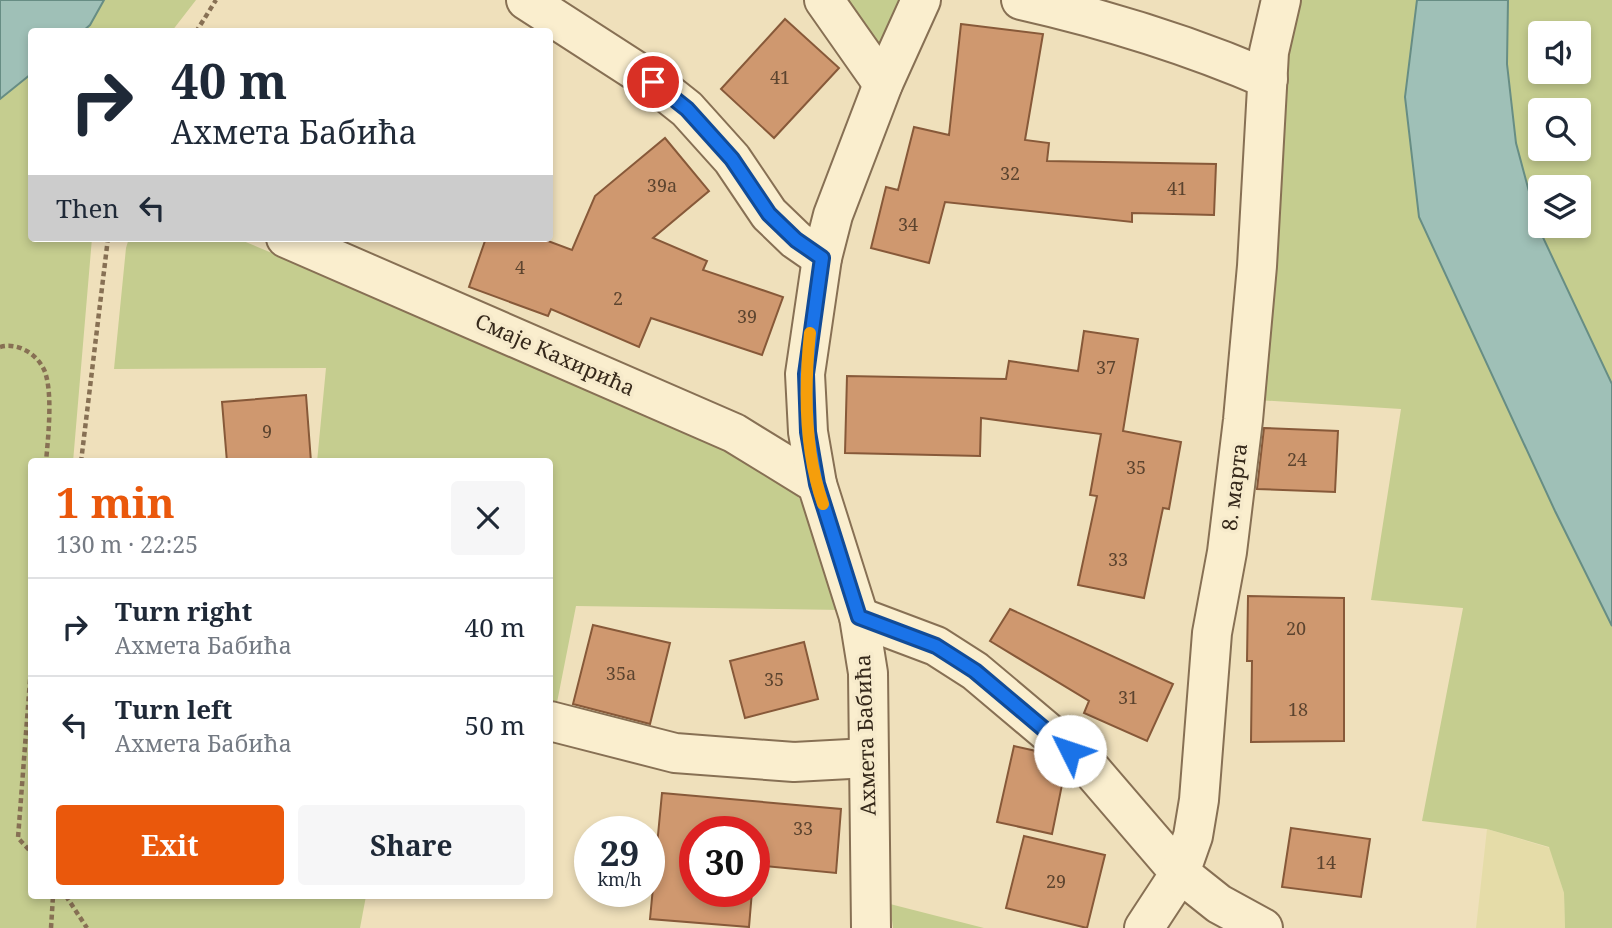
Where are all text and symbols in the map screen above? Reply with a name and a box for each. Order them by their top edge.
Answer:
map controls [1528,21,1591,238]
button: sound [1528,21,1591,84]
text: 40 m [171,47,287,113]
pin [623,52,683,112]
icon: right [56,56,147,147]
icon: arrive [634,63,672,101]
house number: 41 [770,65,790,89]
button: search [1528,98,1591,161]
text: Ахмета Бабића [171,110,417,153]
house number: 32 [1000,161,1020,185]
house number: 39a [647,173,677,197]
button: layers [1528,175,1591,238]
house number: 41 [1167,176,1187,200]
icon: left [133,189,171,227]
text: Then [56,190,119,226]
house number: 34 [898,212,918,236]
house number: 4 [515,255,525,279]
house number: 2 [613,286,623,310]
house number: 39 [737,304,757,328]
street label: Смaје Кахирића [471,306,640,402]
house number: 37 [1096,355,1116,379]
house number: 9 [262,419,272,443]
street label: 8. марта [1215,441,1253,532]
house number: 24 [1287,447,1307,471]
house number: 35 [1126,455,1146,479]
text: 1 min [56,473,175,530]
button: close [451,481,525,555]
text: 130 m · 22:25 [56,528,198,560]
house number: 33 [1108,547,1128,571]
text: Turn right [115,593,252,629]
icon: right [56,608,94,646]
text: 40 m [465,609,525,645]
house number: 20 [1286,616,1306,640]
text: Ахмета Бабића [115,629,292,661]
street label: Ахмета Бабића [848,654,882,816]
house number: 35a [606,661,636,685]
house number: 35 [764,667,784,691]
house number: 31 [1118,685,1138,709]
text: Turn left [115,691,232,727]
house number: 18 [1288,697,1308,721]
icon: left [56,706,94,744]
text: 50 m [465,707,525,743]
position arrow [1033,714,1107,788]
text: Ахмета Бабића [115,727,292,759]
button: Exit [56,805,284,885]
button: Share [298,805,525,885]
speed limit sign: 30 [679,816,770,907]
house number: 33 [793,816,813,840]
text: 29 [600,829,639,876]
house number: 14 [1316,850,1336,874]
text: km/h [597,867,642,891]
house number: 29 [1046,869,1066,893]

